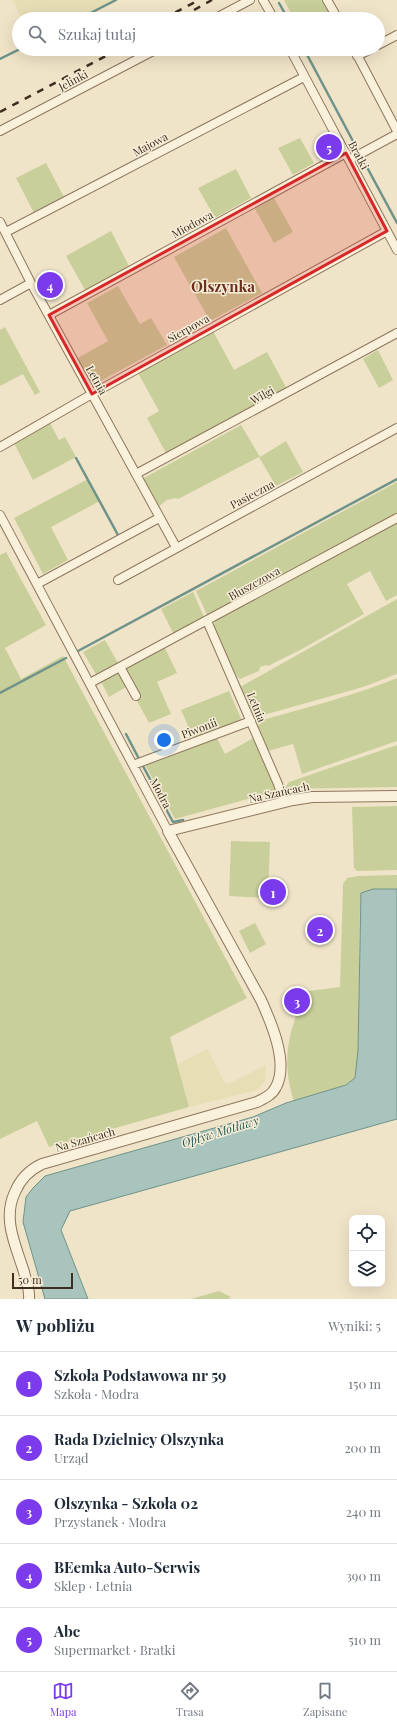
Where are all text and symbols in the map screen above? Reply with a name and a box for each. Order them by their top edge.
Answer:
search box [12,12,385,56]
icon: search [26,23,48,45]
text: Szukaj tutaj [58,24,136,44]
street label: Jelinki [55,66,90,94]
street label: Majowa [130,128,171,159]
pin: 5 [316,132,342,162]
street label: Bratki [345,138,373,172]
street label: Miodowa [169,207,216,241]
pin: 4 [37,270,63,300]
district label: Olszynka [191,276,255,296]
street label: Sierpowa [164,310,212,346]
street label: Letnia [83,363,111,398]
street label: Wilgi [247,382,277,408]
street label: Pasieczna [227,476,277,512]
street label: Bluszczowa [225,562,283,603]
street label: Letnia [244,690,270,725]
street label: Piwonii [179,714,219,742]
your location [154,730,174,750]
street label: Modra [147,775,175,811]
street label: Na Szańcach [247,778,311,806]
pin: 1 [260,877,286,907]
pin: 2 [307,915,333,945]
pin: 3 [284,986,310,1016]
water label: Opływ Motławy [179,1112,261,1150]
street label: Na Szańcach [53,1123,117,1155]
map controls [349,1215,385,1287]
button: locate [349,1215,385,1251]
button: layers [349,1251,385,1287]
scale bar [12,1271,73,1290]
text: 50 m [18,1272,42,1287]
text: W pobliżu [16,1314,95,1336]
text: Wyniki: 5 [328,1317,381,1334]
text: Szkoła Podstawowa nr 59 [54,1365,226,1385]
text: 1 [27,1375,31,1392]
text: 150 m [348,1375,381,1392]
text: Szkoła · Modra [54,1385,139,1402]
text: Rada Dzielnicy Olszynka [54,1429,224,1449]
text: 2 [26,1439,32,1456]
text: 200 m [344,1439,381,1456]
text: Urząd [54,1449,89,1466]
text: Olszynka - Szkoła 02 [54,1493,198,1513]
text: 3 [26,1503,32,1520]
text: 240 m [346,1503,381,1520]
text: Przystanek · Modra [54,1513,166,1530]
text: BEemka Auto-Serwis [54,1557,200,1577]
text: 4 [26,1567,32,1584]
text: 390 m [346,1567,381,1584]
text: Sklep · Letnia [54,1577,132,1594]
text: Abc [54,1621,80,1641]
text: 5 [26,1631,32,1648]
text: 510 m [348,1631,381,1648]
text: Supermarket · Bratki [54,1641,176,1658]
tab: Mapa [50,1680,77,1719]
tab: Trasa [176,1680,204,1719]
tab: Zapisane [303,1680,347,1719]

